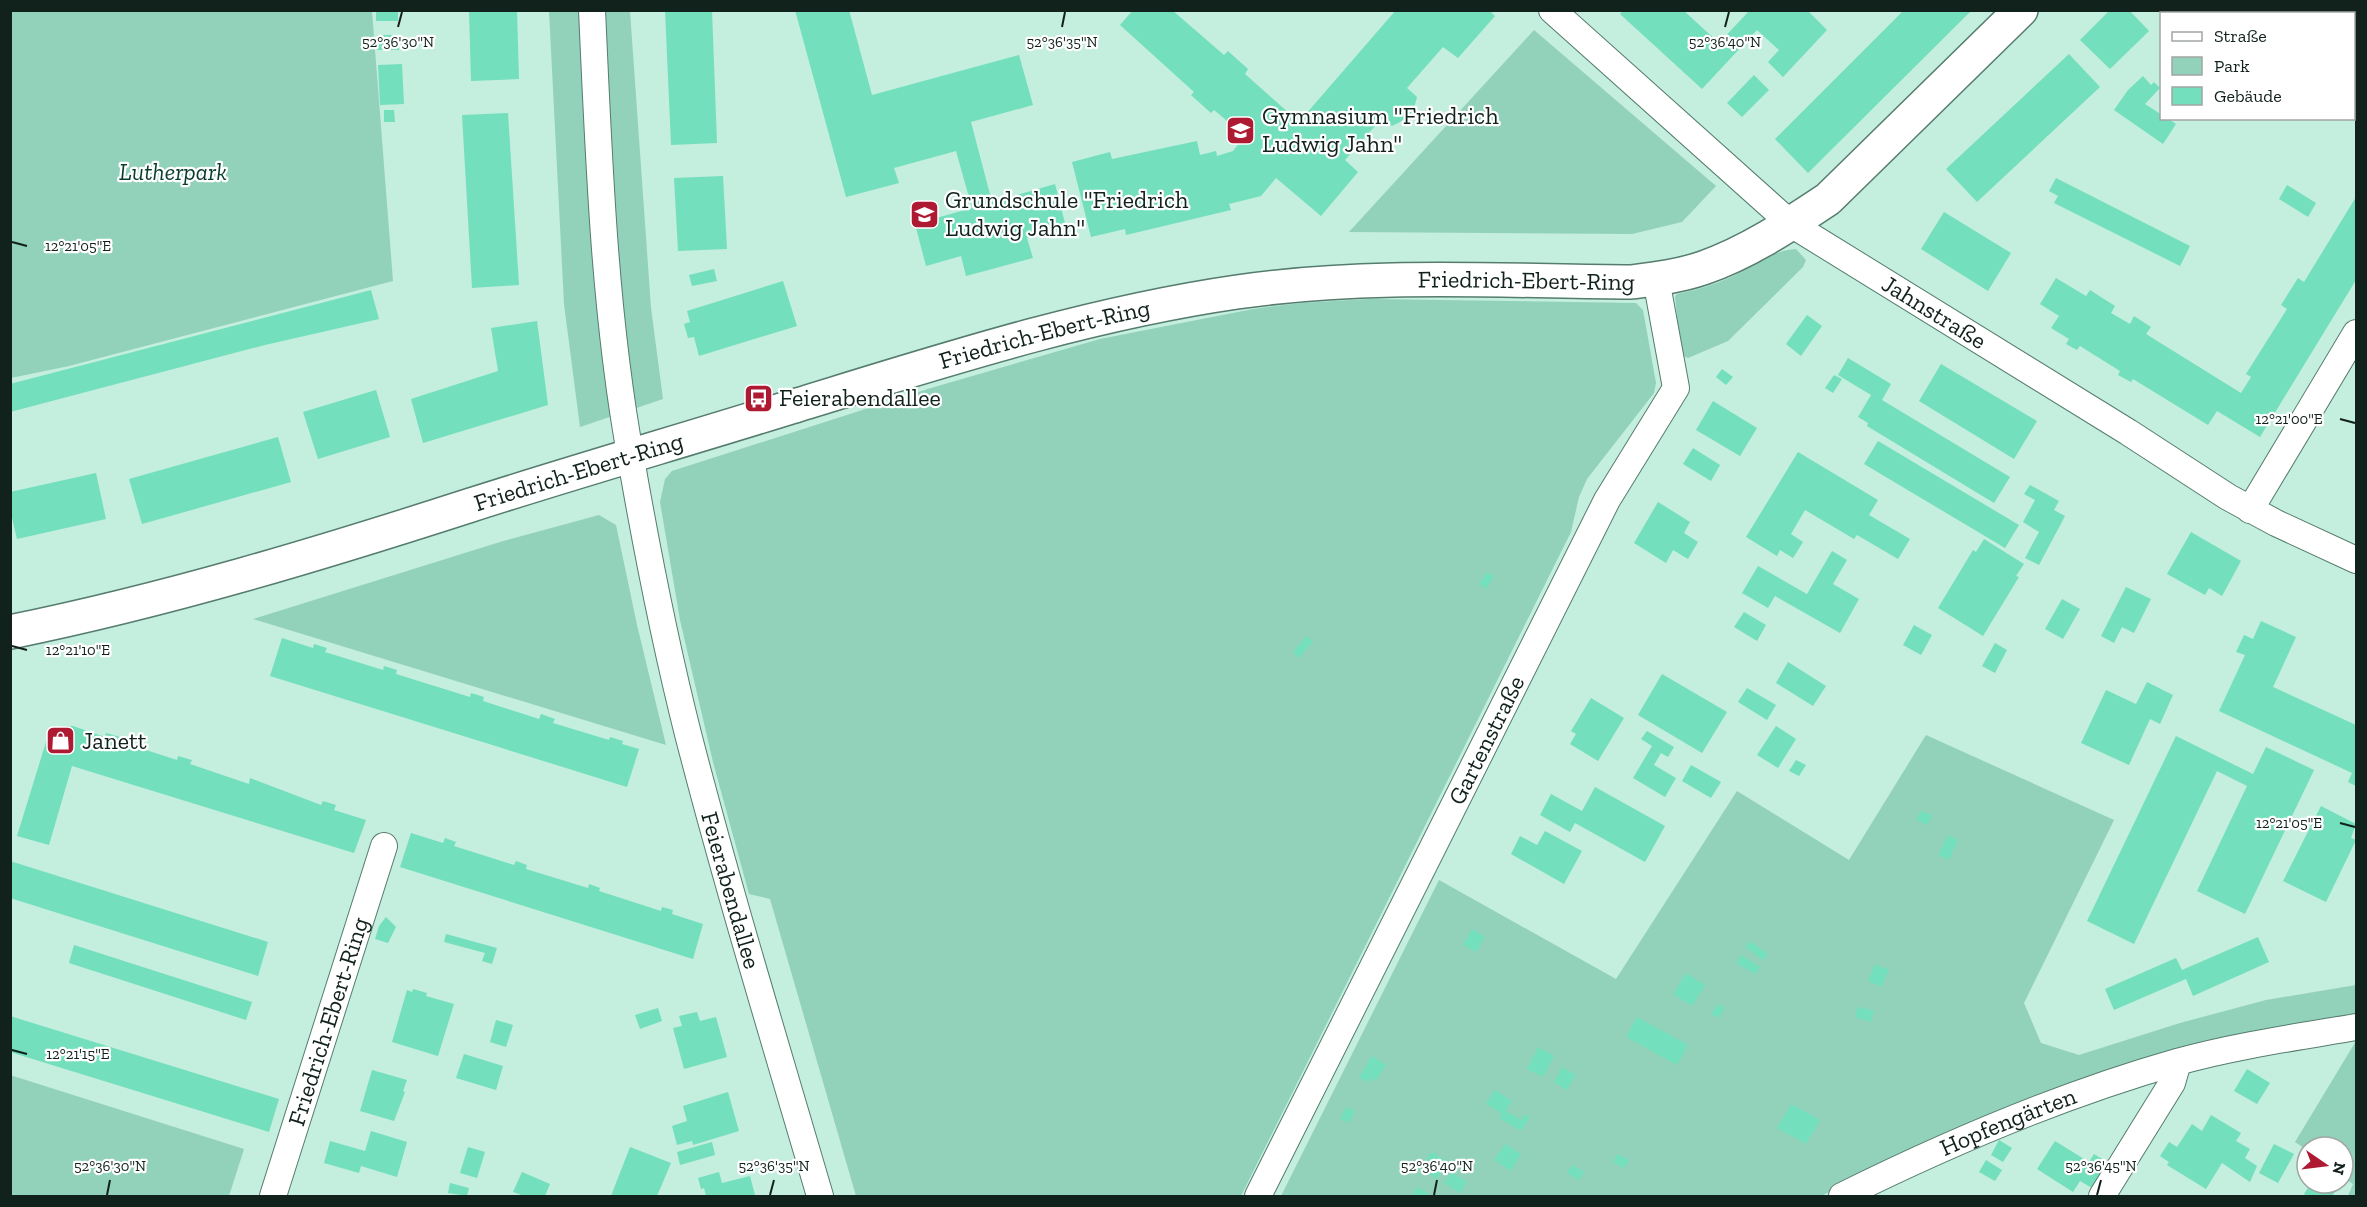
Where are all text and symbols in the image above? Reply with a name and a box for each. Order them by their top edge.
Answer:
legend [2160,12,2355,120]
text: Straße [2214,25,2267,47]
text: 52°36'30"N [362,33,434,51]
text: 52°36'35"N [1026,33,1098,51]
text: 52°36'40"N [1689,33,1761,51]
text: Park [2214,55,2250,77]
text: Gebäude [2214,85,2282,107]
place label: Gymnasium "Friedrich Ludwig Jahn" [1262,101,1499,158]
school or university icon: Gymnasium "Friedrich Ludwig Jahn" [1225,114,1257,146]
park label: Lutherpark [119,157,227,186]
place label: Grundschule "Friedrich Ludwig Jahn" [945,185,1189,242]
school or university icon: Grundschule "Friedrich Ludwig Jahn" [908,198,940,230]
text: 12°21'05"E [45,237,111,255]
street label: Friedrich-Ebert-Ring [1418,264,1635,296]
street label: Jahnstraße [1877,269,1992,355]
street label: Friedrich-Ebert-Ring [935,293,1153,375]
bus stop icon: Feierabendallee [742,382,774,414]
place label: Feierabendallee [779,383,941,412]
text: 12°21'00"E [2255,410,2323,428]
street label: Friedrich-Ebert-Ring [470,426,686,517]
text: 12°21'10"E [46,641,110,659]
street label: Gartenstraße [1442,671,1531,809]
shop icon: Janett [45,725,77,757]
place label: Janett [82,726,147,755]
street label: Feierabendallee [695,808,767,972]
text: 12°21'05"E [2256,814,2322,832]
street label: Friedrich-Ebert-Ring [281,914,374,1129]
text: 12°21'15"E [46,1045,110,1063]
street label: Hopfengärten [1935,1081,2080,1162]
north arrow [2295,1135,2355,1195]
text: 52°36'30"N [74,1157,146,1175]
text: 52°36'35"N [738,1157,810,1175]
text: 52°36'40"N [1401,1157,1473,1175]
text: 52°36'45"N [2065,1157,2137,1175]
text: N [2328,1160,2350,1177]

